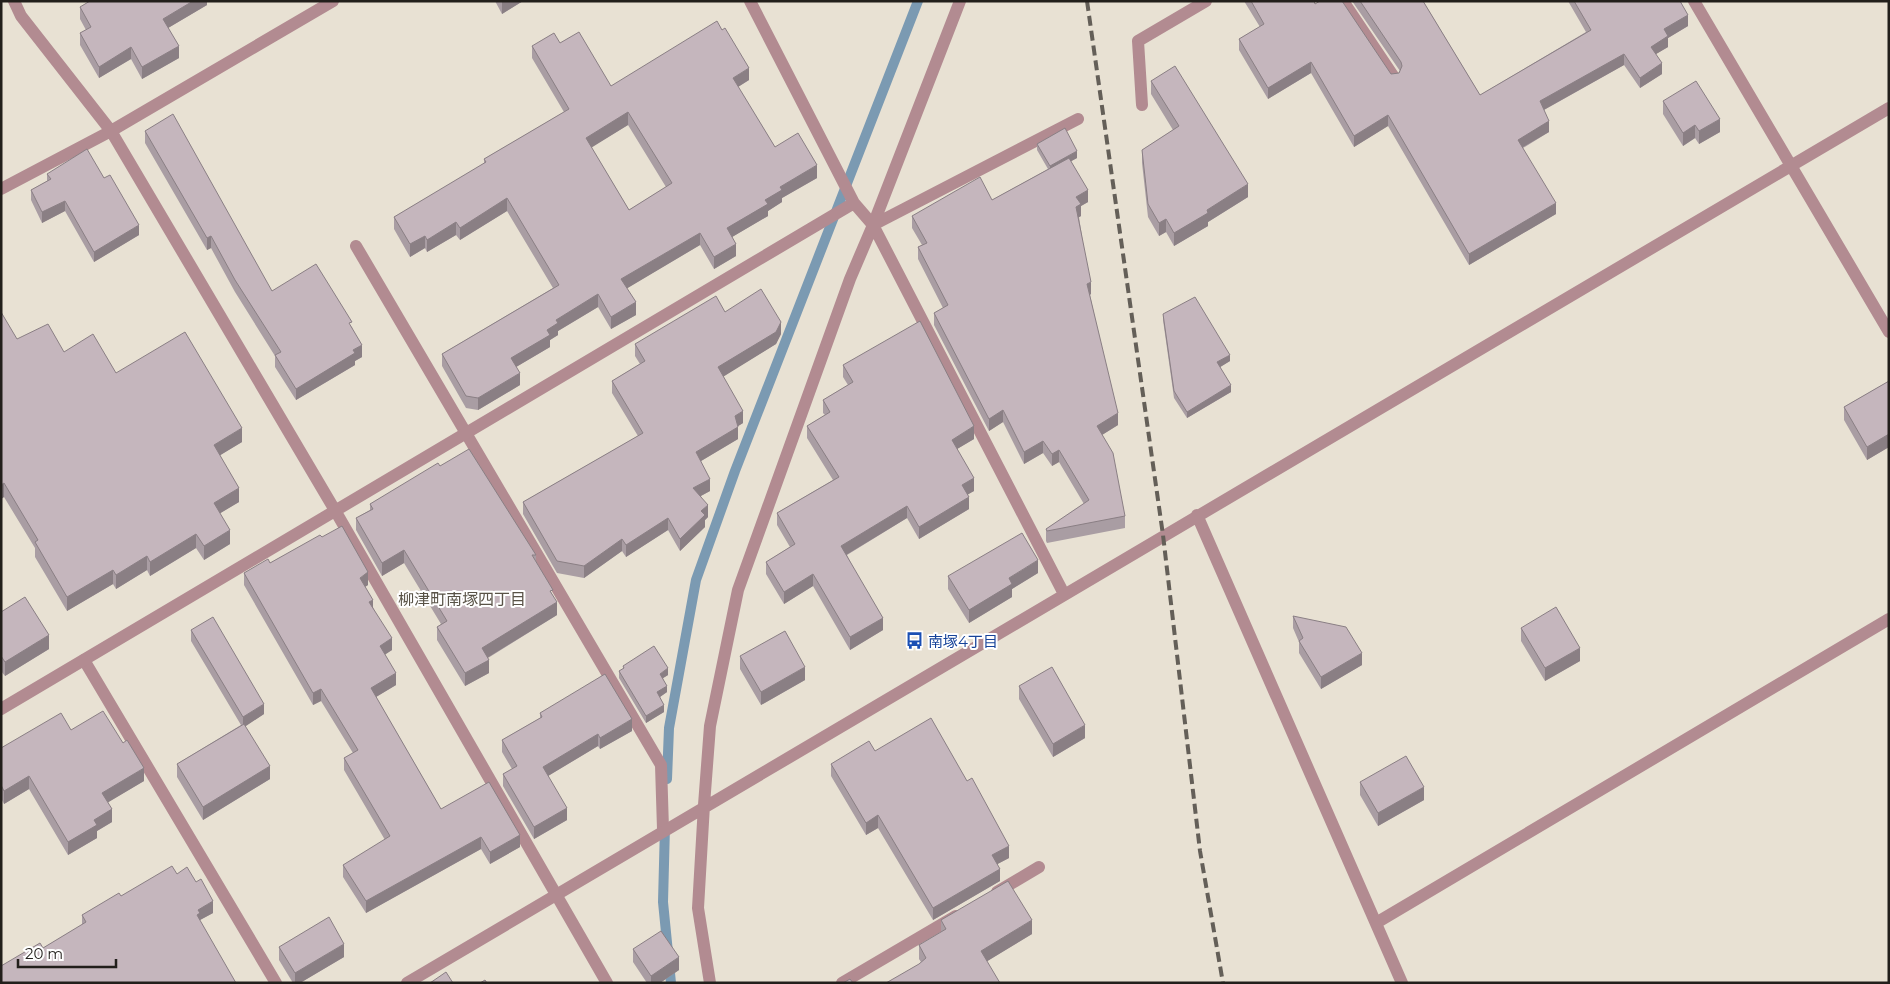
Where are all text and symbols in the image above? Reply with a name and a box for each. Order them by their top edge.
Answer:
district label: 柳津町南塚四丁目 [398,590,526,609]
bus stop icon: 南塚4丁目 [904,631,924,651]
place label: 南塚4丁目 [928,632,998,651]
scale bar [18,936,115,968]
text: 20 m [25,944,63,963]

